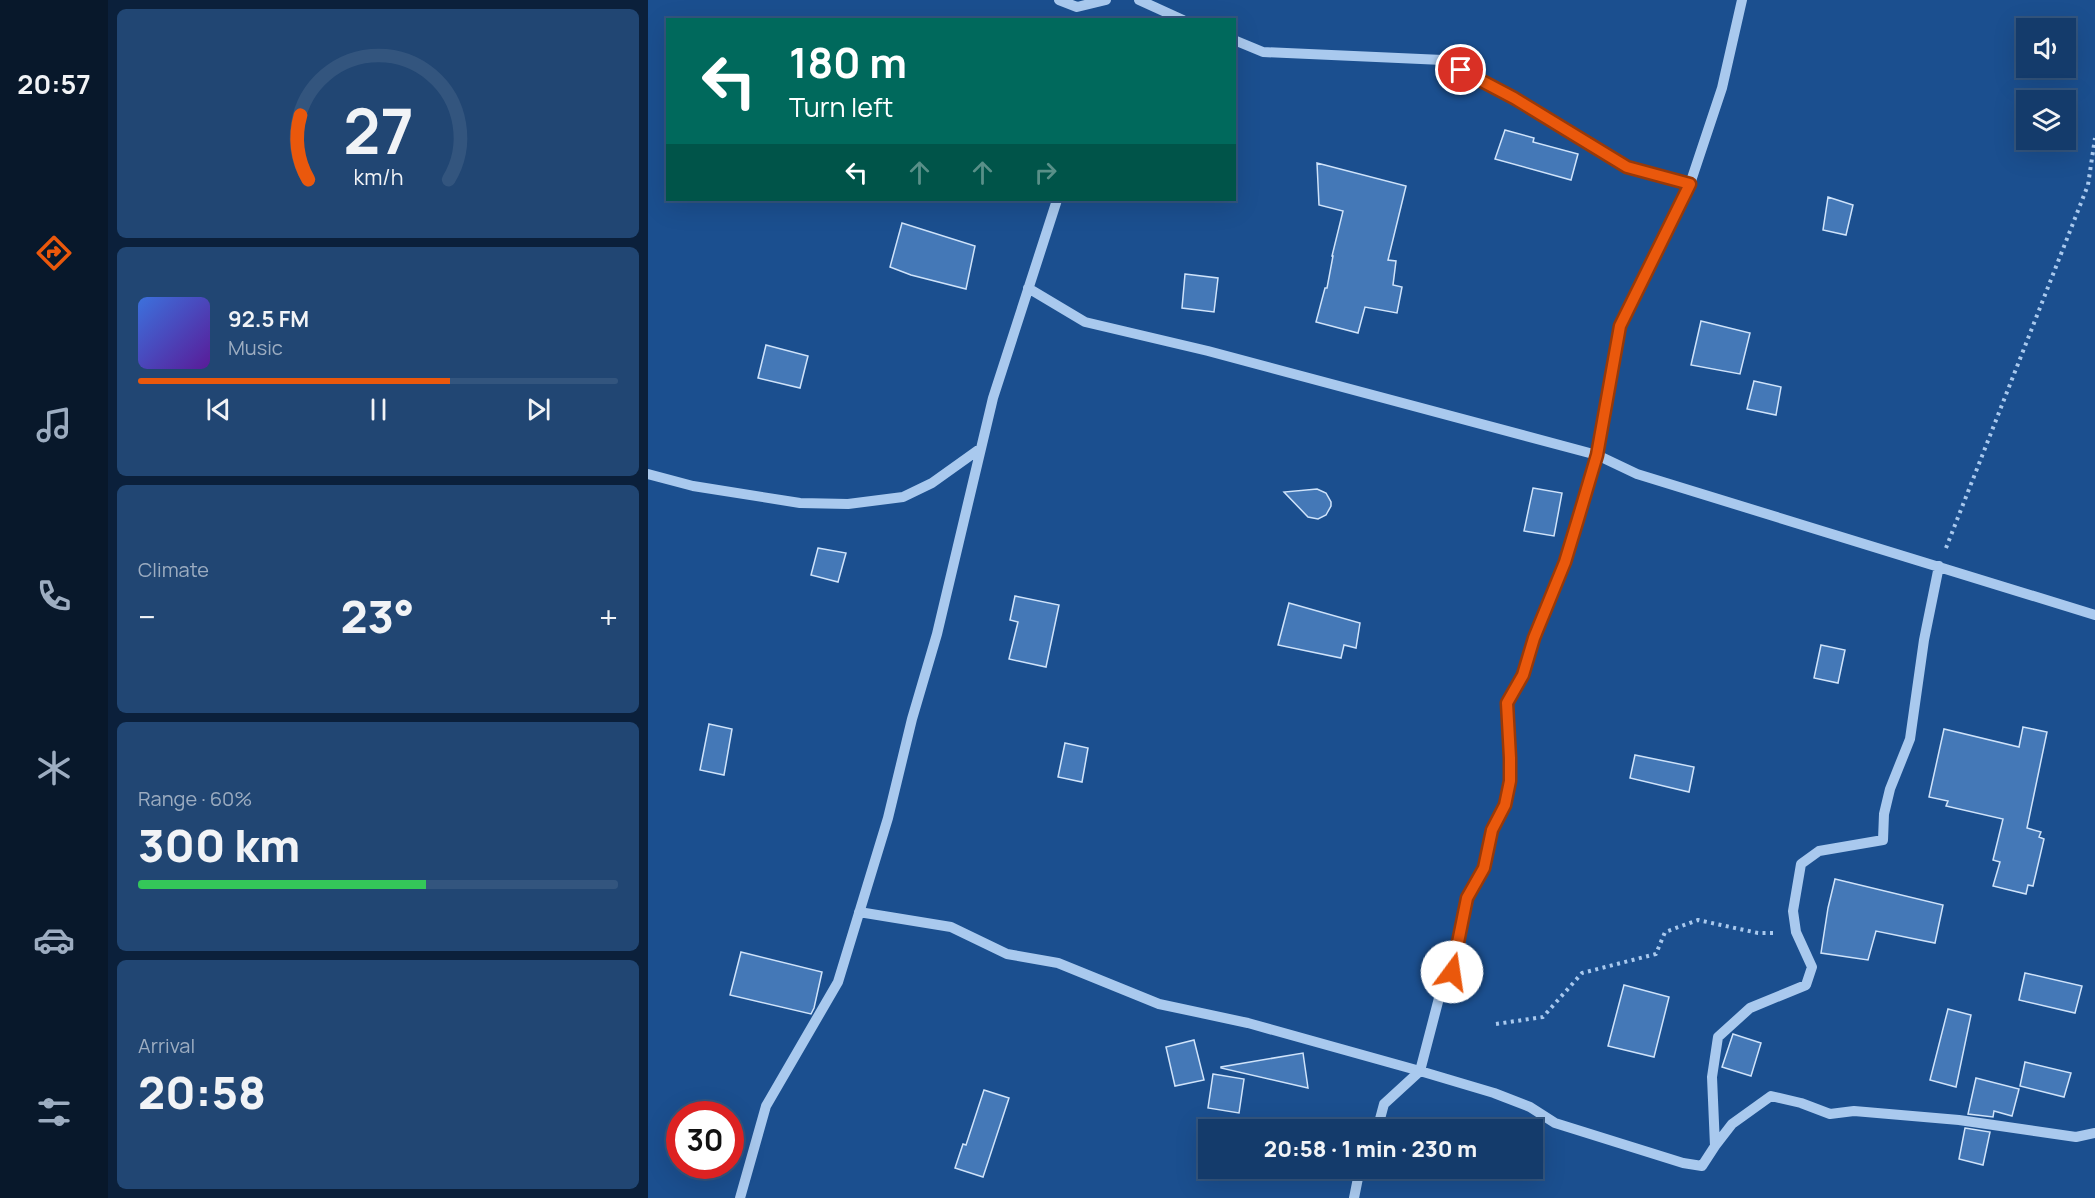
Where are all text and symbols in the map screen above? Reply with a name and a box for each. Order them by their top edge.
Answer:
map controls [2016,18,2076,150]
button: sound [2016,18,2076,78]
text: 180 m [789,33,907,91]
icon: left [690,42,768,120]
pin [1435,44,1486,95]
icon: arrive [1444,53,1477,86]
text: 20:57 [17,65,91,102]
text: 27 [343,88,413,174]
text: Turn left [789,88,893,125]
button: layers [2016,90,2076,150]
icon: left [840,156,873,189]
icon: ahead [903,156,936,189]
icon: ahead [966,156,999,189]
icon: right [1029,156,1062,189]
text: km/h [353,163,403,192]
icon: directions [33,232,75,274]
text: 92.5 FM [228,304,309,334]
text: Music [228,334,283,361]
icon: previous [202,393,235,426]
icon: pause [362,393,395,426]
icon: next [522,393,555,426]
icon: music [33,404,75,446]
text: Climate [138,556,209,583]
icon: phone [33,575,75,617]
text: 23° [340,585,414,647]
text: − [138,594,156,639]
text: + [599,594,618,639]
icon: climate [33,747,75,789]
text: Range · 60% [138,785,252,812]
text: 300 km [138,814,300,876]
icon: car [33,919,75,961]
position arrow [1420,940,1484,1004]
text: Arrival [138,1032,195,1059]
text: 20:58 [138,1061,266,1123]
icon: filters [33,1091,75,1133]
speed limit sign: 30 [666,1101,744,1179]
text: 20:58 · 1 min · 230 m [1264,1134,1477,1164]

